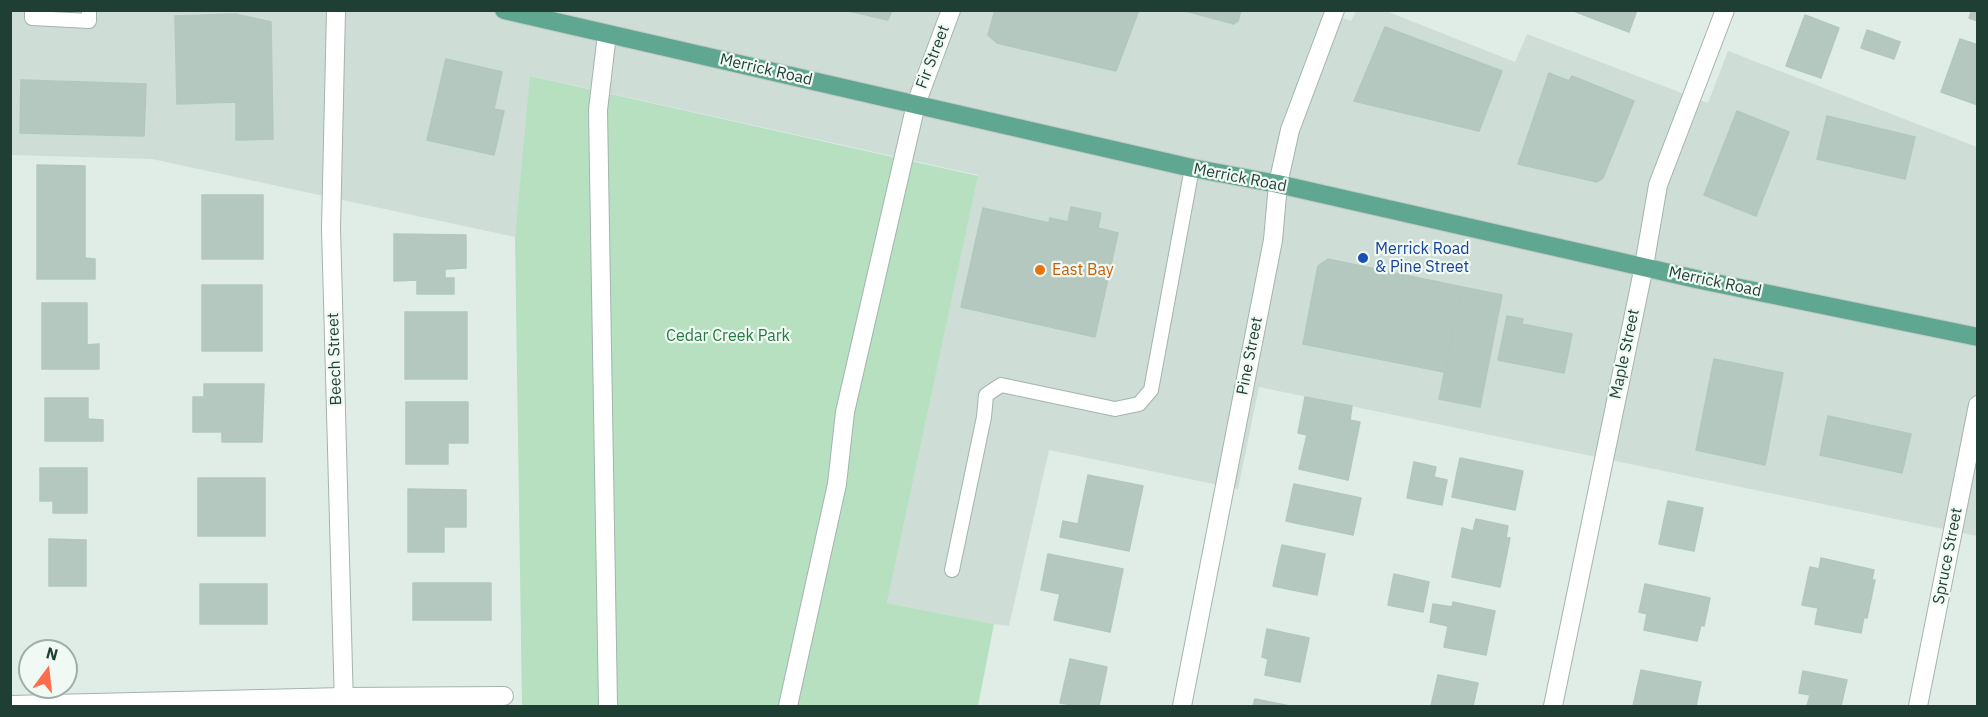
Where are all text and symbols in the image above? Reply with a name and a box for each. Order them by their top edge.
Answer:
street label: Fir Street [912,23,954,91]
street label: Merrick Road [718,50,814,90]
street label: Merrick Road [1192,160,1288,196]
place label: Merrick Road & Pine Street [1375,239,1470,277]
marker: Merrick Road & Pine Street [1356,251,1370,265]
place label: East Bay [1052,260,1114,280]
marker: East Bay [1033,263,1047,277]
street label: Merrick Road [1667,263,1763,301]
street label: Maple Street [1606,307,1644,401]
street label: Beech Street [324,312,346,406]
street label: Pine Street [1233,315,1267,397]
park label: Cedar Creek Park [666,326,790,346]
street label: Spruce Street [1929,506,1967,606]
north arrow [18,639,78,699]
text: N [44,642,60,665]

